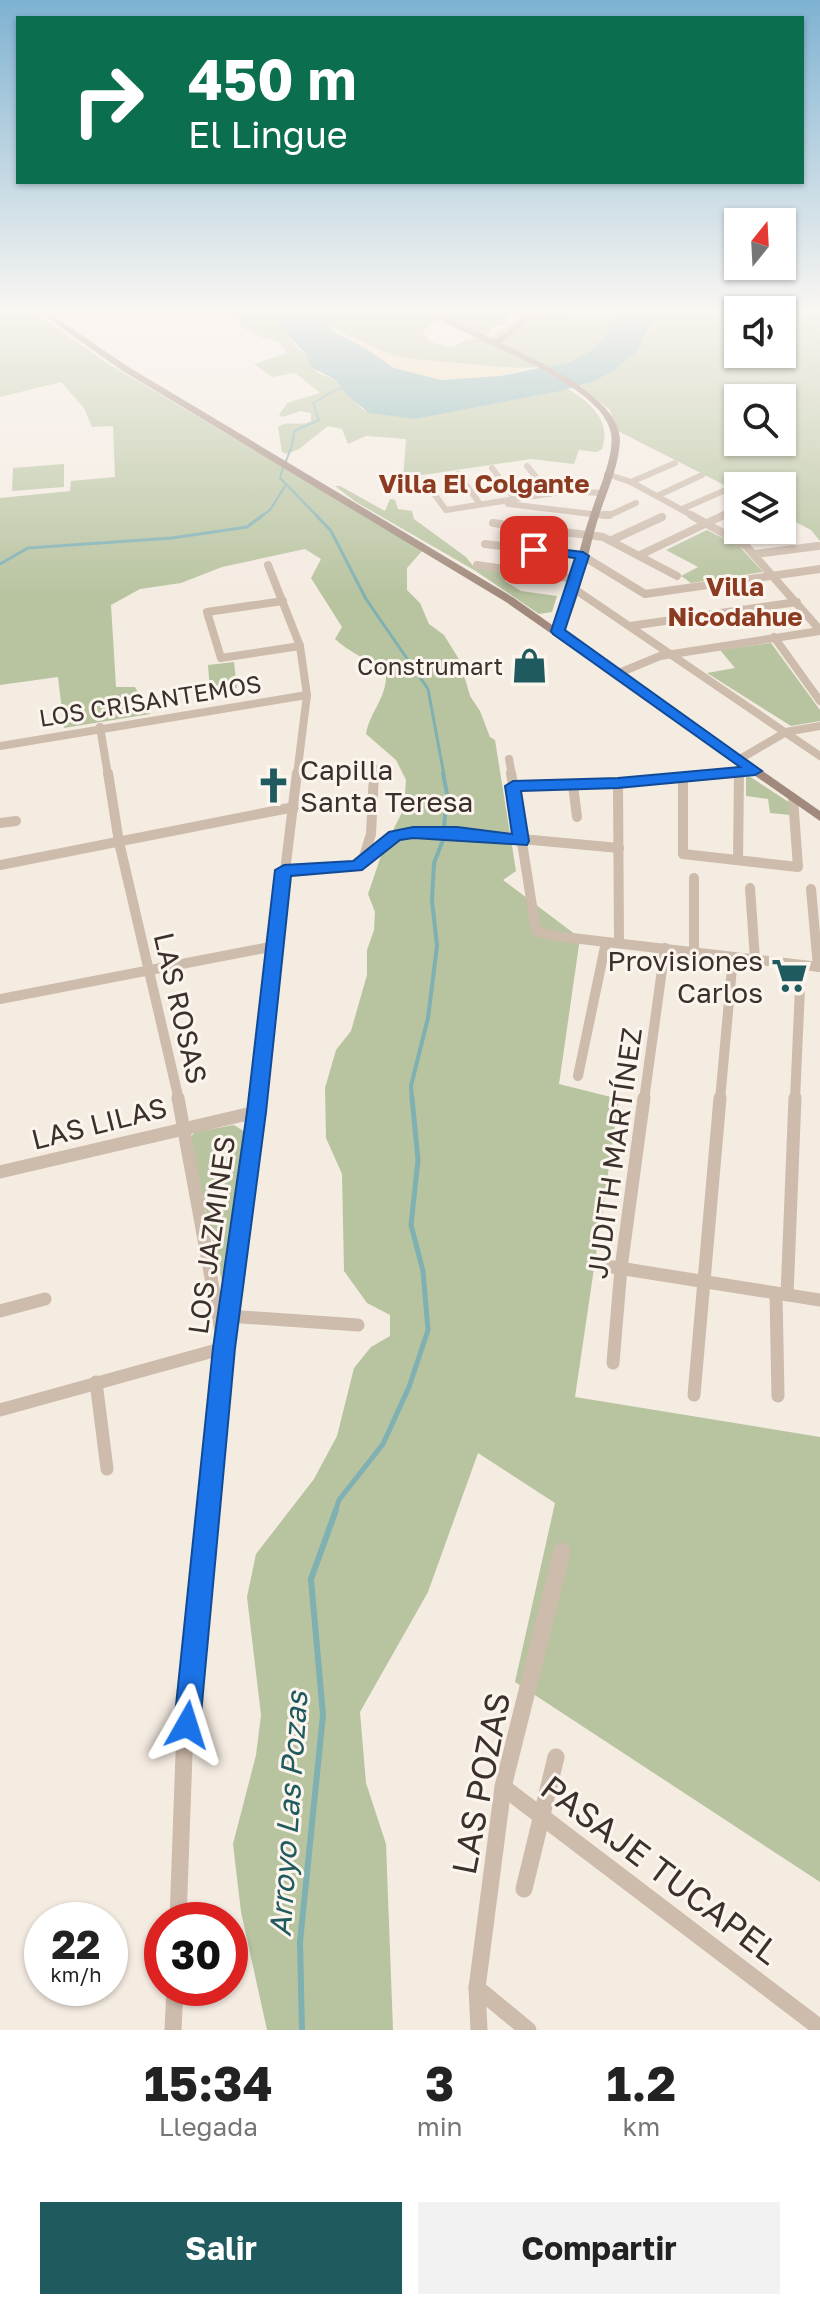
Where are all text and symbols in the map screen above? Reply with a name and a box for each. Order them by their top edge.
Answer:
text: 450 m [188,45,357,112]
icon: right [56,48,160,152]
text: El Lingue [188,113,348,156]
north arrow [724,208,796,280]
map controls [724,208,796,544]
button: sound [724,296,796,368]
button: search [724,384,796,456]
district label: Villa El Colgante [378,468,590,499]
button: layers [724,472,796,544]
pin [500,516,568,584]
icon: arrive [512,528,556,572]
district label: Villa Nicodahue [667,571,803,632]
shop icon: Construmart [510,646,548,684]
place label: Construmart [357,651,503,680]
street label: LOS CRISANTEMOS [37,668,263,732]
place label: Capilla Santa Teresa [300,753,473,818]
church icon: Capilla Santa Teresa [255,766,293,804]
street label: LAS ROSAS [148,929,214,1087]
place label: Provisiones Carlos [607,944,763,1009]
supermarket icon: Provisiones Carlos [770,957,808,995]
street label: JUDITH MARTÍNEZ [580,1025,648,1281]
street label: LAS LILAS [28,1090,170,1156]
street label: LOS JAZMINES [181,1134,241,1336]
position arrow [145,1683,229,1767]
street label: LAS POZAS [443,1688,517,1878]
water label: Arroyo Las Pozas [261,1689,315,1938]
street label: PASAJE TUCAPEL [534,1766,788,1972]
speed limit sign: 30 [144,1902,248,2006]
text: 22 [52,1920,100,1968]
text: km/h [51,1962,101,1986]
text: 15:34 [144,2054,273,2112]
text: 3 [425,2054,454,2112]
text: 1.2 [607,2054,676,2112]
text: Llegada [159,2111,258,2142]
text: min [417,2111,463,2142]
text: km [622,2111,660,2142]
button: Salir [40,2202,402,2294]
button: Compartir [418,2202,780,2294]

